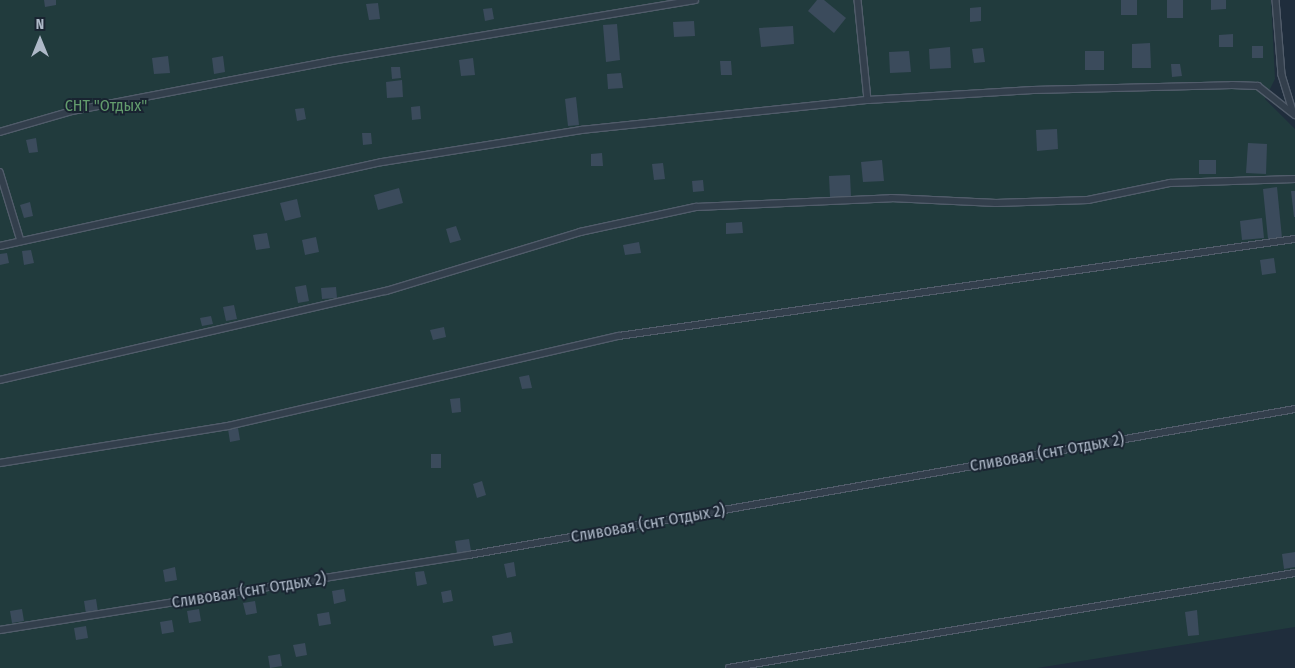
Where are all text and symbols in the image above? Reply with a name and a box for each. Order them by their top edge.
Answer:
north arrow [15,15,65,65]
text: N [36,16,44,33]
park label: СНТ "Отдых" [65,96,147,116]
street label: Сливовая (снт Отдых 2) [968,430,1126,476]
street label: Сливовая (снт Отдых 2) [569,501,727,547]
street label: Сливовая (снт Отдых 2) [170,569,328,613]

